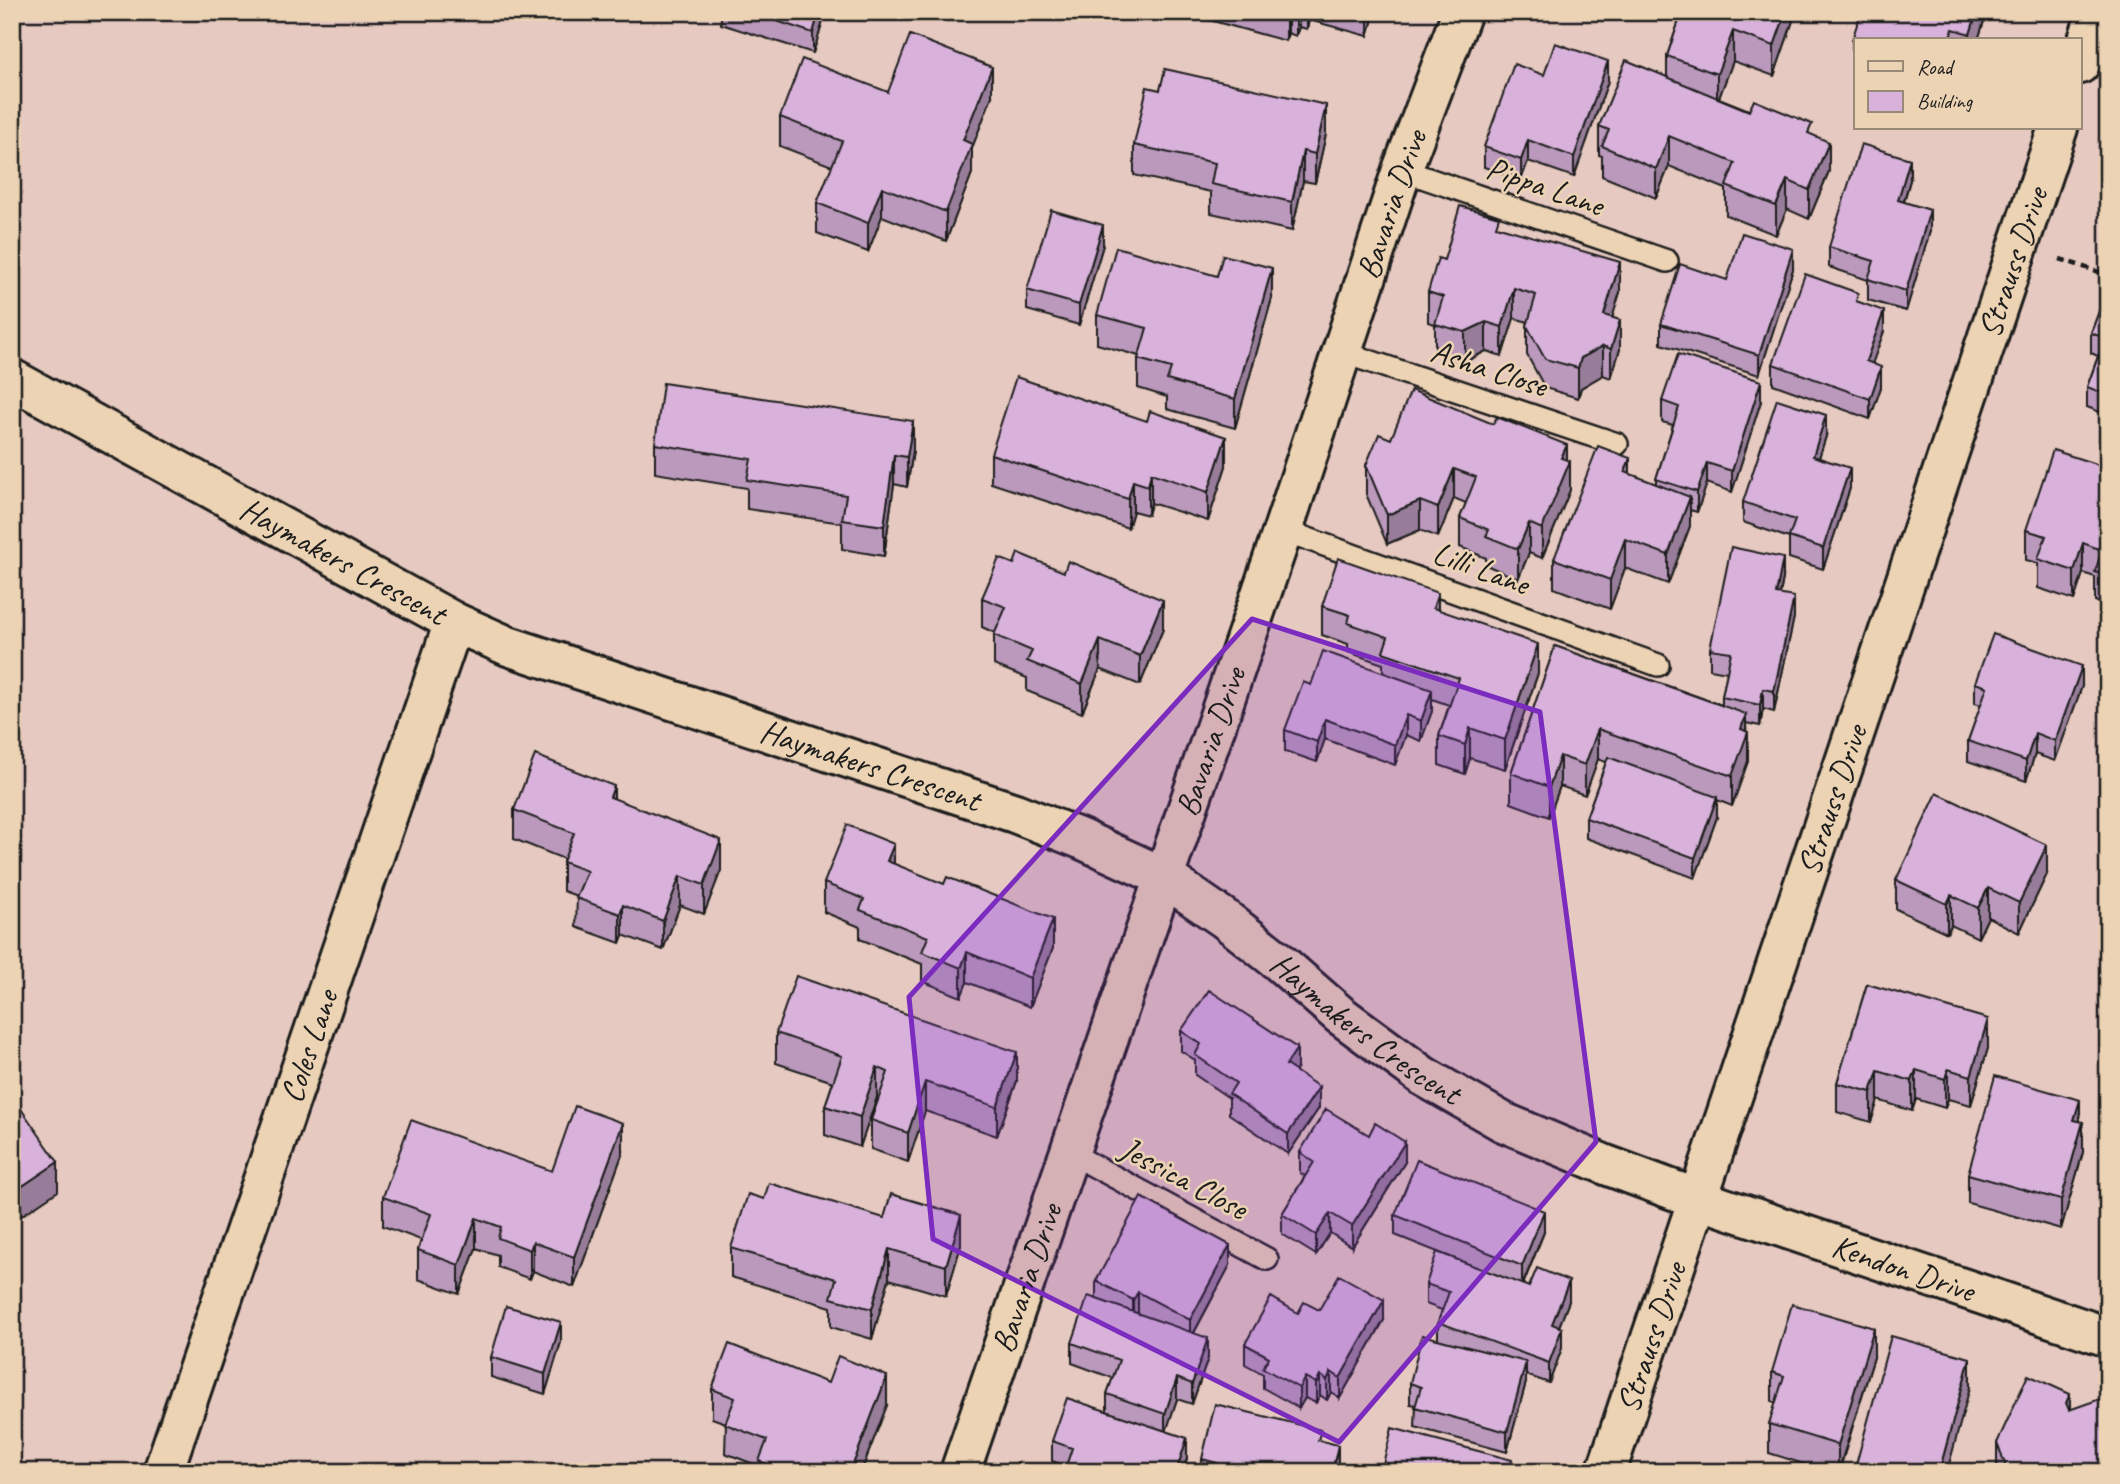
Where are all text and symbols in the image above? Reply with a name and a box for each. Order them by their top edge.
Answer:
legend [1854,38,2082,130]
text: Road [1917,54,1956,80]
text: Building [1917,88,1974,114]
street label: Bavaria Drive [1347,122,1437,284]
street label: Pippa Lane [1481,146,1611,226]
street label: Strauss Drive [1968,180,2058,343]
street label: Asha Close [1426,330,1555,407]
street label: Haymakers Crescent [233,488,456,636]
street label: Lilli Lane [1427,531,1537,605]
street label: Bavaria Drive [1165,660,1256,822]
street label: Haymakers Crescent [755,710,988,822]
street label: Strauss Drive [1787,717,1877,880]
street label: Haymakers Crescent [1262,943,1471,1116]
street label: Coles Lane [270,982,348,1108]
street label: Jessica Close [1111,1126,1257,1230]
street label: Bavaria Drive [982,1196,1072,1358]
street label: Kendon Drive [1827,1225,1982,1312]
street label: Strauss Drive [1607,1255,1697,1418]

